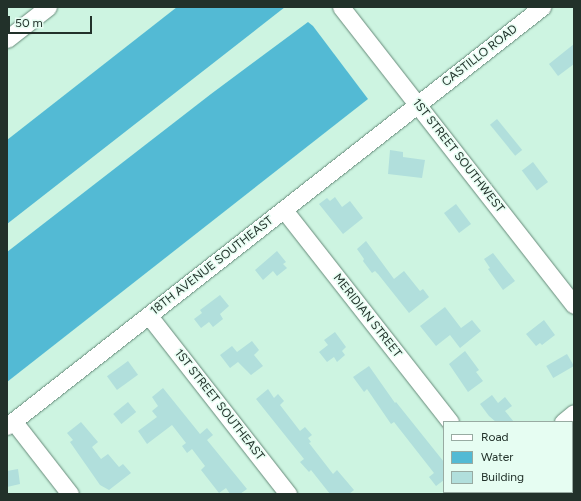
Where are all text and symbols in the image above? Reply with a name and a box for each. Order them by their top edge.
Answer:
scale bar [10,8,94,34]
text: 50 m [15,16,43,30]
street label: CASTILLO ROAD [439,22,521,90]
street label: 1ST STREET SOUTHWEST [409,96,507,216]
street label: 18TH AVENUE SOUTHEAST [148,214,276,318]
street label: MERIDIAN STREET [330,271,404,361]
street label: 1ST STREET SOUTHEAST [171,347,267,463]
legend [443,421,573,493]
text: Road [481,430,509,444]
text: Water [481,450,513,464]
text: Building [481,470,524,484]

